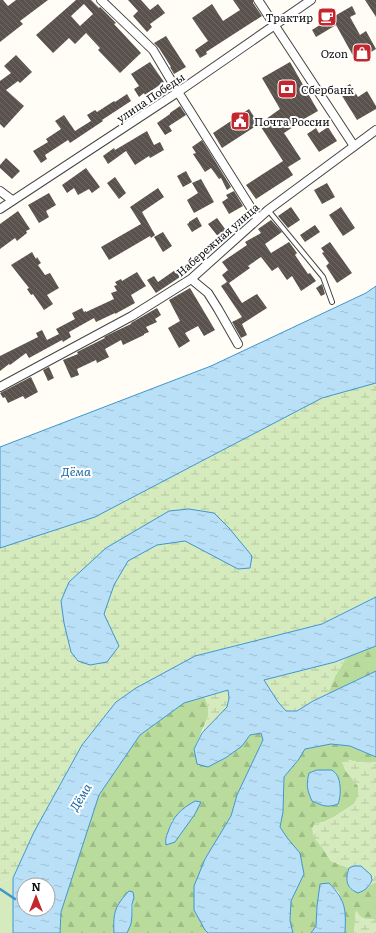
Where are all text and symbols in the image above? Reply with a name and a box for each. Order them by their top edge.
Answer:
cafe icon: Трактир [316,6,338,28]
place label: Трактир [265,9,313,25]
shop icon: Ozon [351,42,373,64]
place label: Ozon [321,45,348,61]
street label: улица Победы [113,68,187,126]
bank icon: Сбербанк [276,78,298,100]
place label: Сбербанк [301,81,354,97]
public building icon: Почта России [229,110,251,132]
place label: Почта России [254,113,330,129]
street label: Набережная улица [172,198,262,279]
water label: Дёма [61,462,91,480]
water label: Дёма [65,779,95,814]
north arrow [16,877,56,917]
text: N [31,878,41,894]

